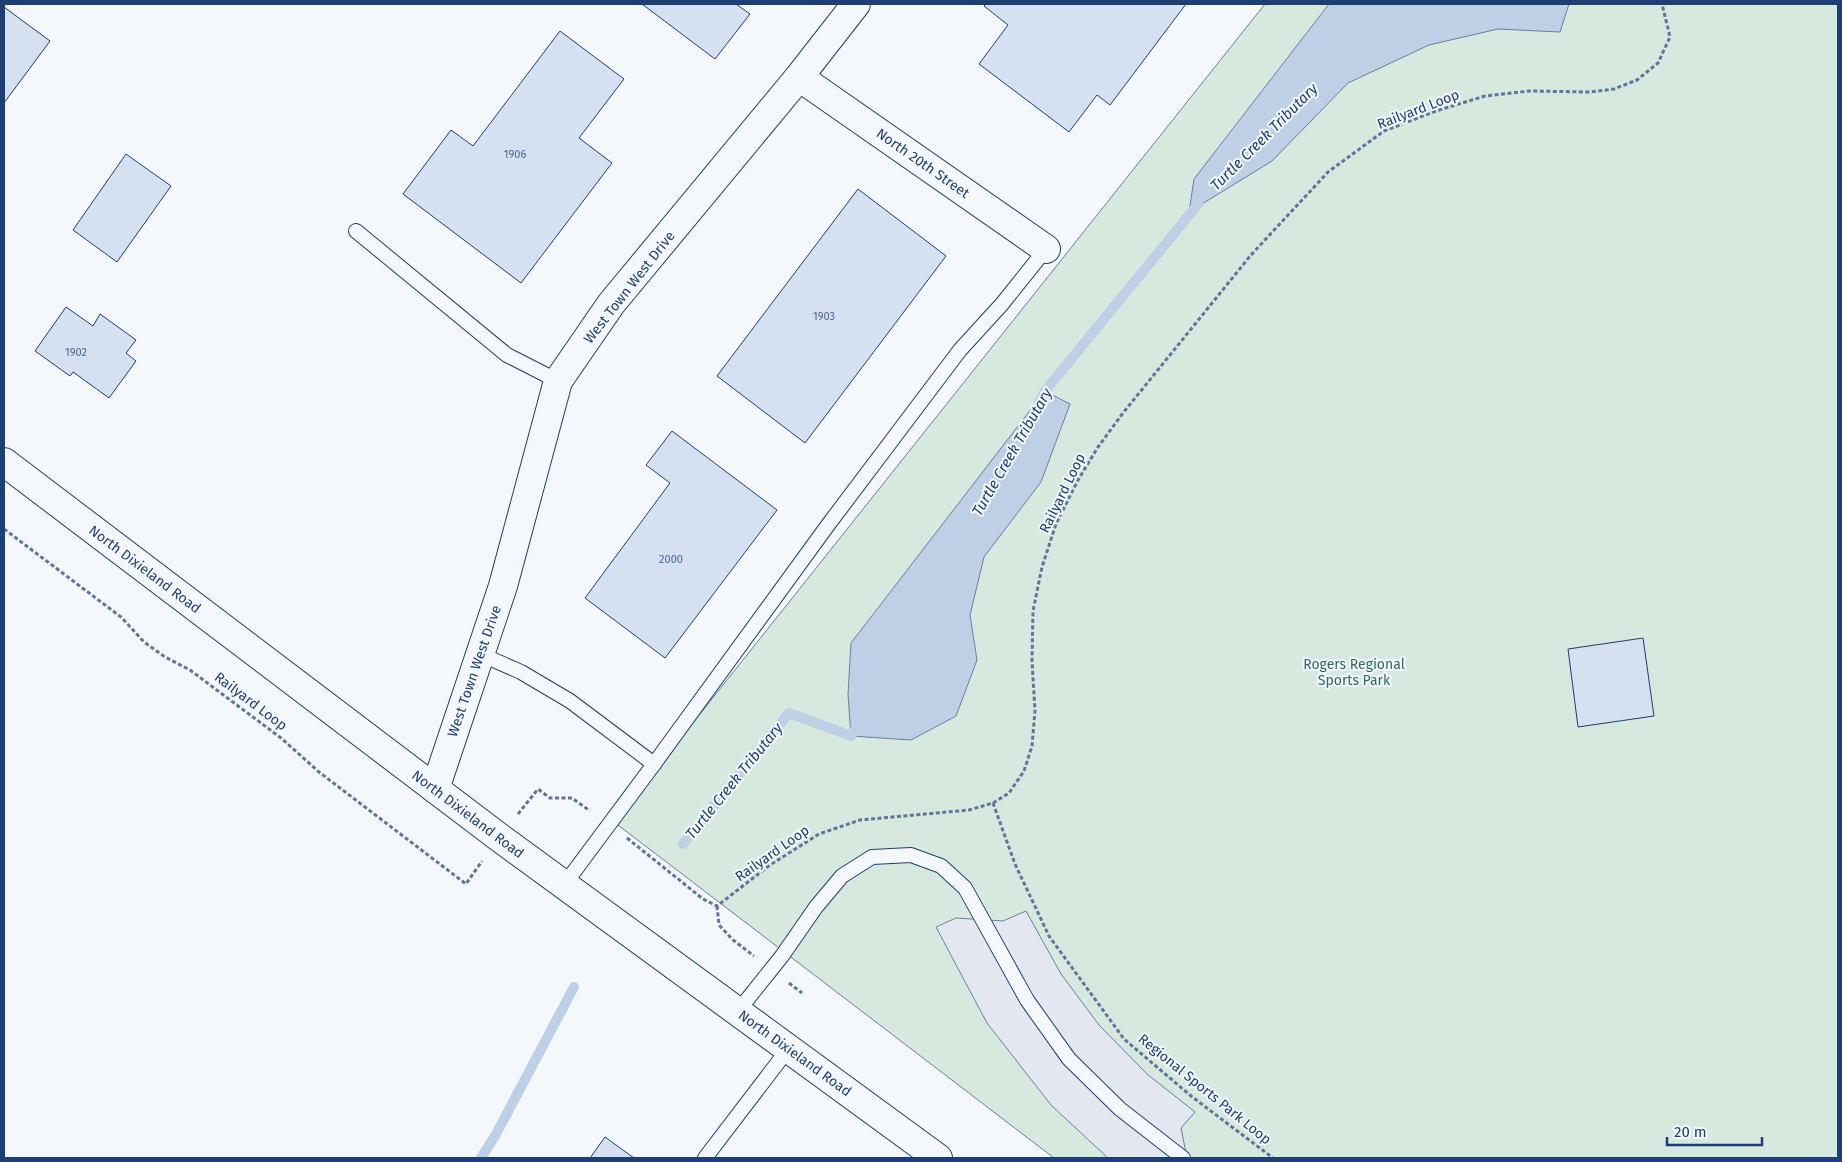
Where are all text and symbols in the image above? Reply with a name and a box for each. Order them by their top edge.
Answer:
water label: Turtle Creek Tributary [1207,79,1322,194]
street label: Railyard Loop [1375,86,1462,133]
street label: North 20th Street [873,125,973,202]
house number: 1906 [504,148,526,161]
street label: West Town West Drive [580,228,679,347]
house number: 1903 [813,310,835,323]
house number: 1902 [65,346,87,359]
water label: Turtle Creek Tributary [968,384,1056,519]
street label: Railyard Loop [1036,451,1089,536]
street label: North Dixieland Road [85,522,204,617]
house number: 2000 [659,553,683,566]
street label: West Town West Drive [444,603,505,739]
park label: Rogers Regional Sports Park [1303,656,1405,689]
street label: Railyard Loop [211,669,290,734]
water label: Turtle Creek Tributary [682,719,787,843]
street label: North Dixieland Road [408,767,527,862]
street label: Railyard Loop [732,822,813,885]
street label: North Dixieland Road [735,1007,855,1100]
street label: Regional Sports Park Loop [1135,1030,1275,1148]
scale bar [1667,1114,1762,1146]
text: 20 m [1674,1123,1707,1141]

